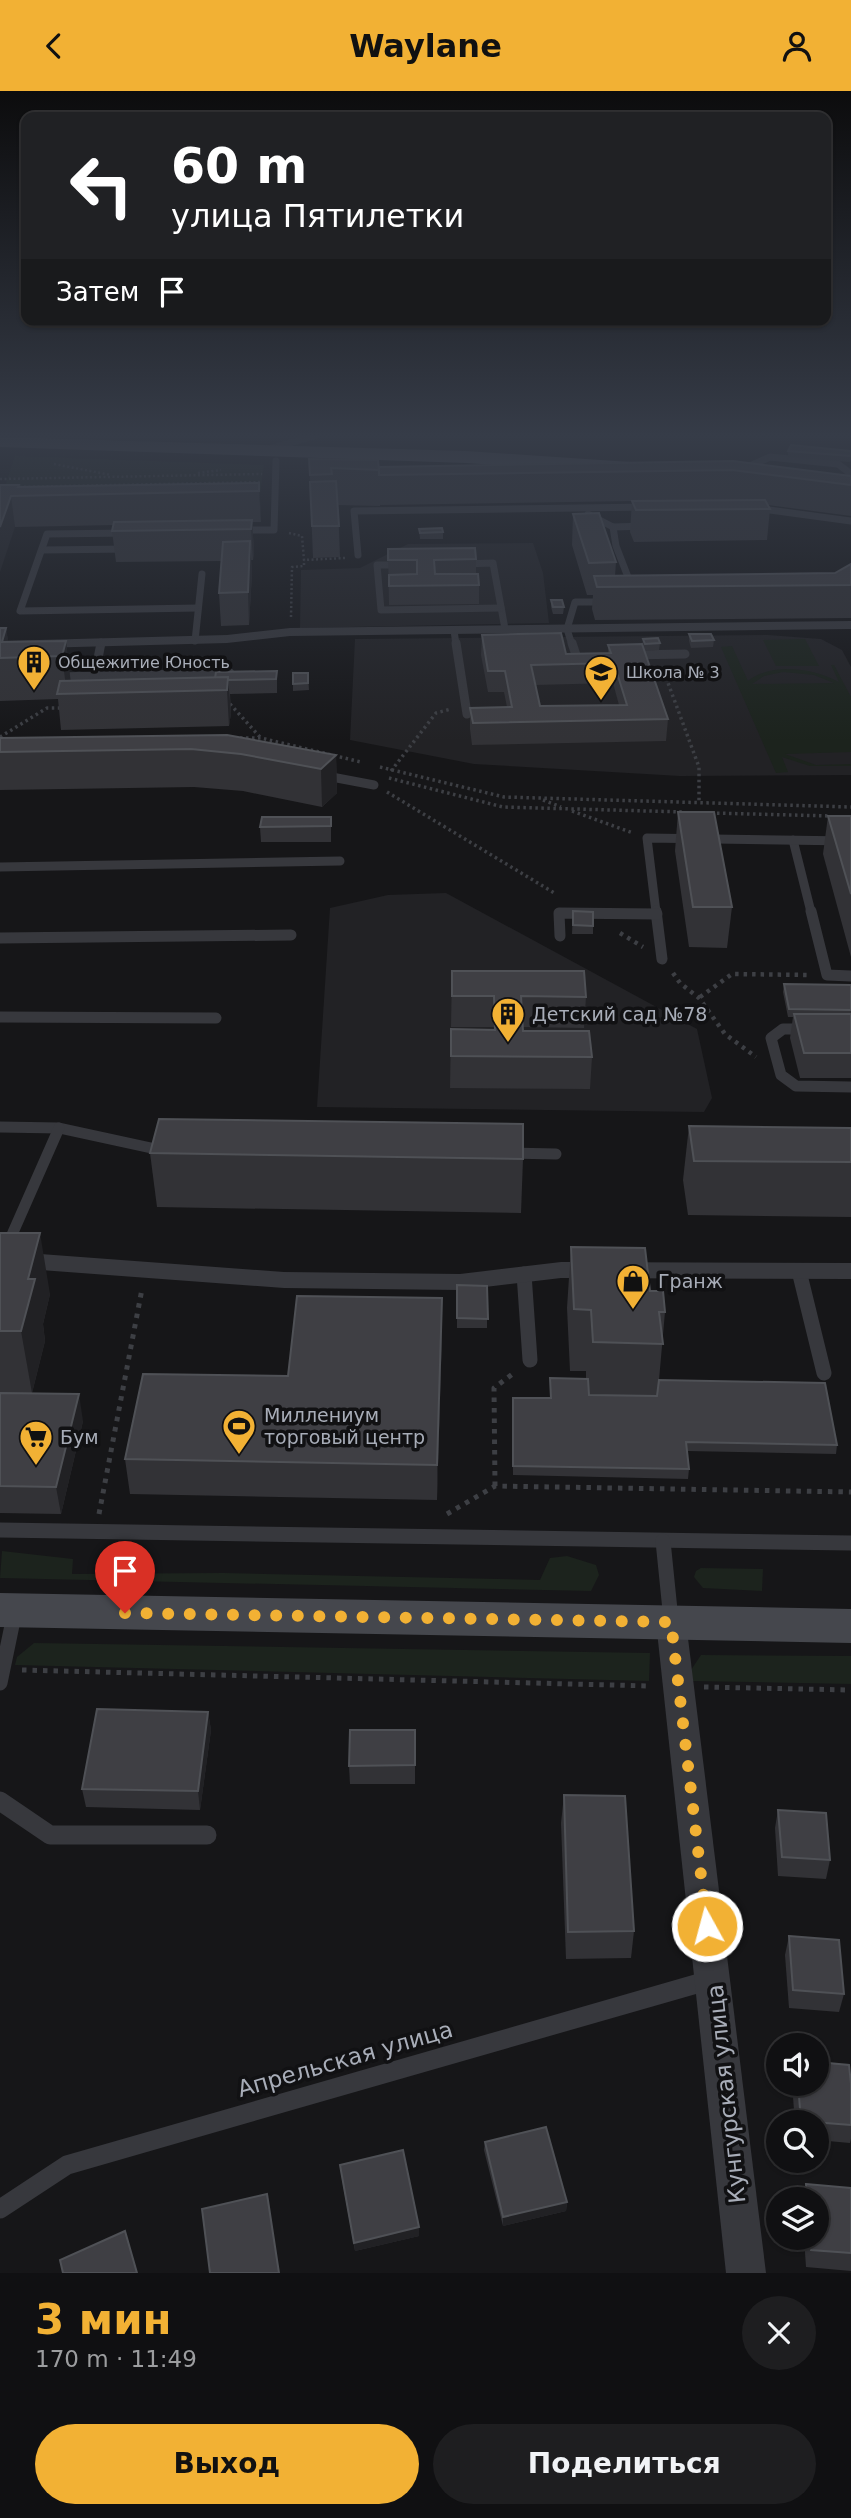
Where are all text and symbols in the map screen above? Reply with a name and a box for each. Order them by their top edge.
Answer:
icon: back [35,27,73,65]
text: Waylane [349,27,502,65]
icon: person [778,27,816,65]
text: 60 m [171,138,307,195]
icon: left [56,140,147,231]
text: улица Пятилетки [171,197,464,235]
icon: arrive [153,273,191,311]
text: Затем [56,277,139,307]
building icon: Общежитие Юность [15,643,53,692]
place label: Общежитие Юность [58,653,230,672]
school or university icon: Школа № 3 [582,653,620,702]
place label: Школа № 3 [626,663,720,682]
building icon: Детский сад №78 [489,995,527,1044]
place label: Детский сад №78 [532,1003,707,1025]
shop icon: Гранж [614,1262,652,1311]
place label: Гранж [658,1270,723,1292]
place label: Миллениум торговый центр [264,1404,425,1448]
sports icon: Миллениум торговый центр [220,1407,258,1456]
supermarket icon: Бум [17,1418,55,1467]
place label: Бум [60,1426,99,1448]
pin [95,1541,155,1613]
icon: arrive [106,1552,144,1590]
position arrow [670,1889,744,1963]
street label: Кунгурская улица [702,1983,750,2205]
street label: Апрельская улица [234,2016,456,2102]
map controls [766,2033,829,2250]
button: sound [766,2033,829,2096]
button: search [766,2110,829,2173]
button: layers [766,2187,829,2250]
text: 3 мин [35,2295,172,2344]
button: close [742,2296,816,2370]
text: 170 m · 11:49 [35,2346,197,2372]
button: Выход [35,2424,419,2504]
button: Поделиться [433,2424,816,2504]

